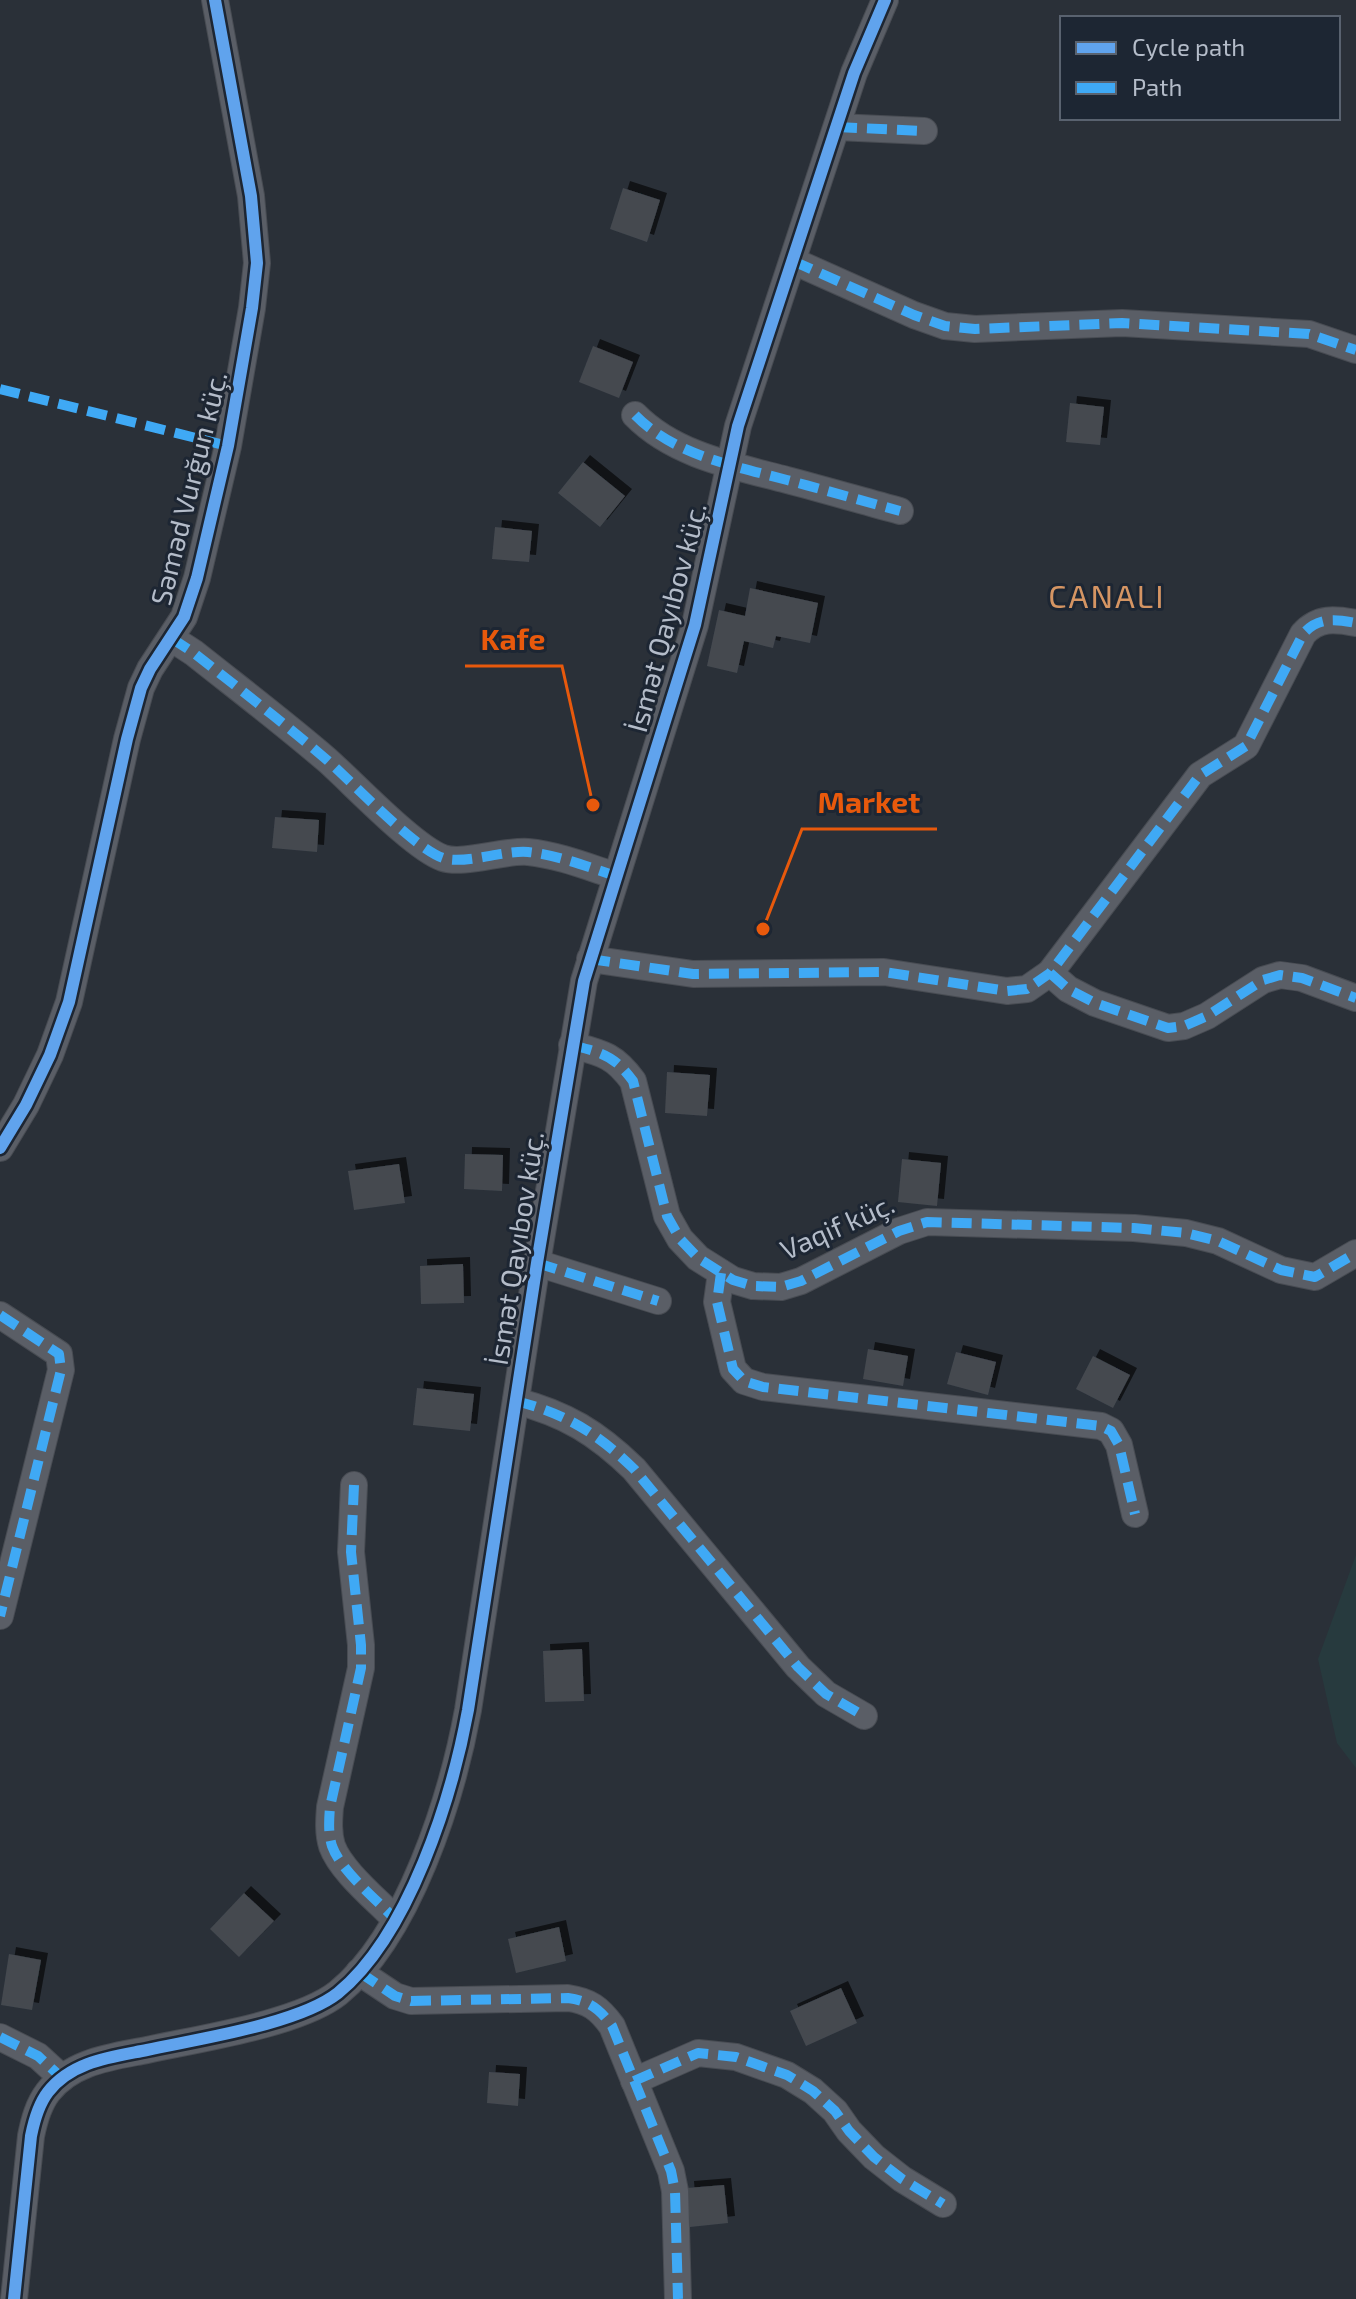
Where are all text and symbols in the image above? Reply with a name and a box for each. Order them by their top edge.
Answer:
legend [1060,16,1340,120]
text: Cycle path [1132,32,1245,61]
text: Path [1132,72,1182,101]
street label: Səməd Vurğun küç. [143,368,234,609]
street label: İsmət Qayıbov küç. [619,498,714,736]
district label: CANALI [1048,576,1166,614]
callout: Kafe [465,612,562,666]
text: Kafe [481,620,545,656]
callout: Market [802,775,937,829]
text: Market [818,783,920,819]
street label: İsmət Qayıbov küç. [480,1129,551,1368]
street label: Vaqif küç. [775,1186,900,1267]

